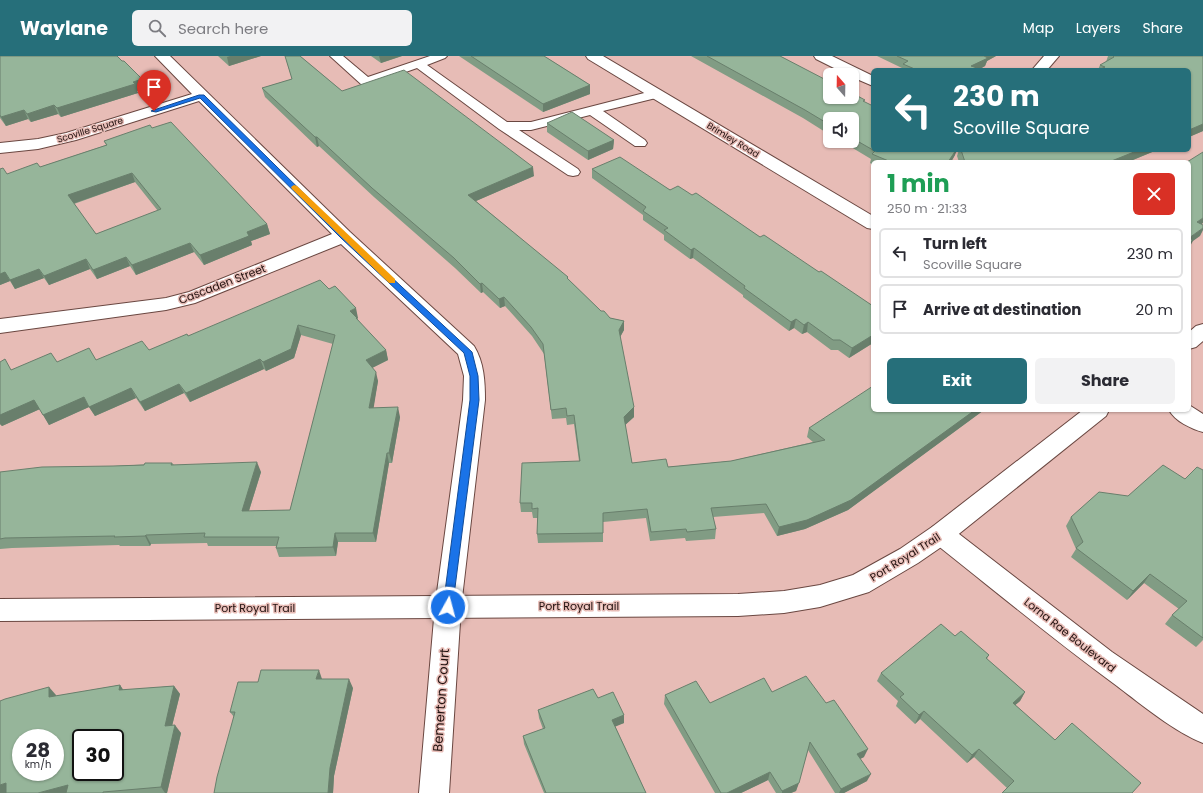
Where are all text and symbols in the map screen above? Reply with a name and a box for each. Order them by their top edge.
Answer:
search box [132,10,412,46]
text: Waylane [20,15,108,42]
icon: search [146,17,168,39]
text: Search here [178,18,268,39]
text: Map [1023,18,1054,38]
text: Layers [1076,18,1120,38]
text: Share [1142,18,1183,38]
north arrow [823,68,859,104]
map controls [823,68,859,148]
pin [137,70,171,111]
icon: arrive [143,76,165,98]
text: 230 m [953,77,1040,116]
icon: left [887,84,939,136]
button: sound [823,112,859,148]
street label: Scoville Square [56,114,125,146]
text: Scoville Square [953,115,1090,140]
street label: Brimley Road [705,120,761,160]
text: 1 min [887,167,950,200]
button: close [1133,173,1175,215]
text: 250 m · 21:33 [887,199,967,218]
text: Turn left [923,233,987,254]
icon: left [889,242,911,264]
text: 230 m [1127,243,1173,264]
text: Scoville Square [923,255,1022,274]
street label: Cascaden Street [176,260,268,308]
icon: arrive [889,298,911,320]
text: Arrive at destination [923,299,1081,320]
text: 20 m [1135,299,1173,320]
button: Exit [887,358,1027,404]
button: Share [1035,358,1175,404]
street label: Port Royal Trail [867,529,943,585]
position arrow [427,586,469,628]
street label: Lorna Rae Boulevard [1021,594,1119,676]
street label: Port Royal Trail [539,598,619,614]
street label: Port Royal Trail [215,600,295,616]
street label: Bemerton Court [428,647,454,752]
speed limit sign: 30 [72,729,124,781]
text: 28 [26,736,50,764]
text: km/h [25,757,51,772]

